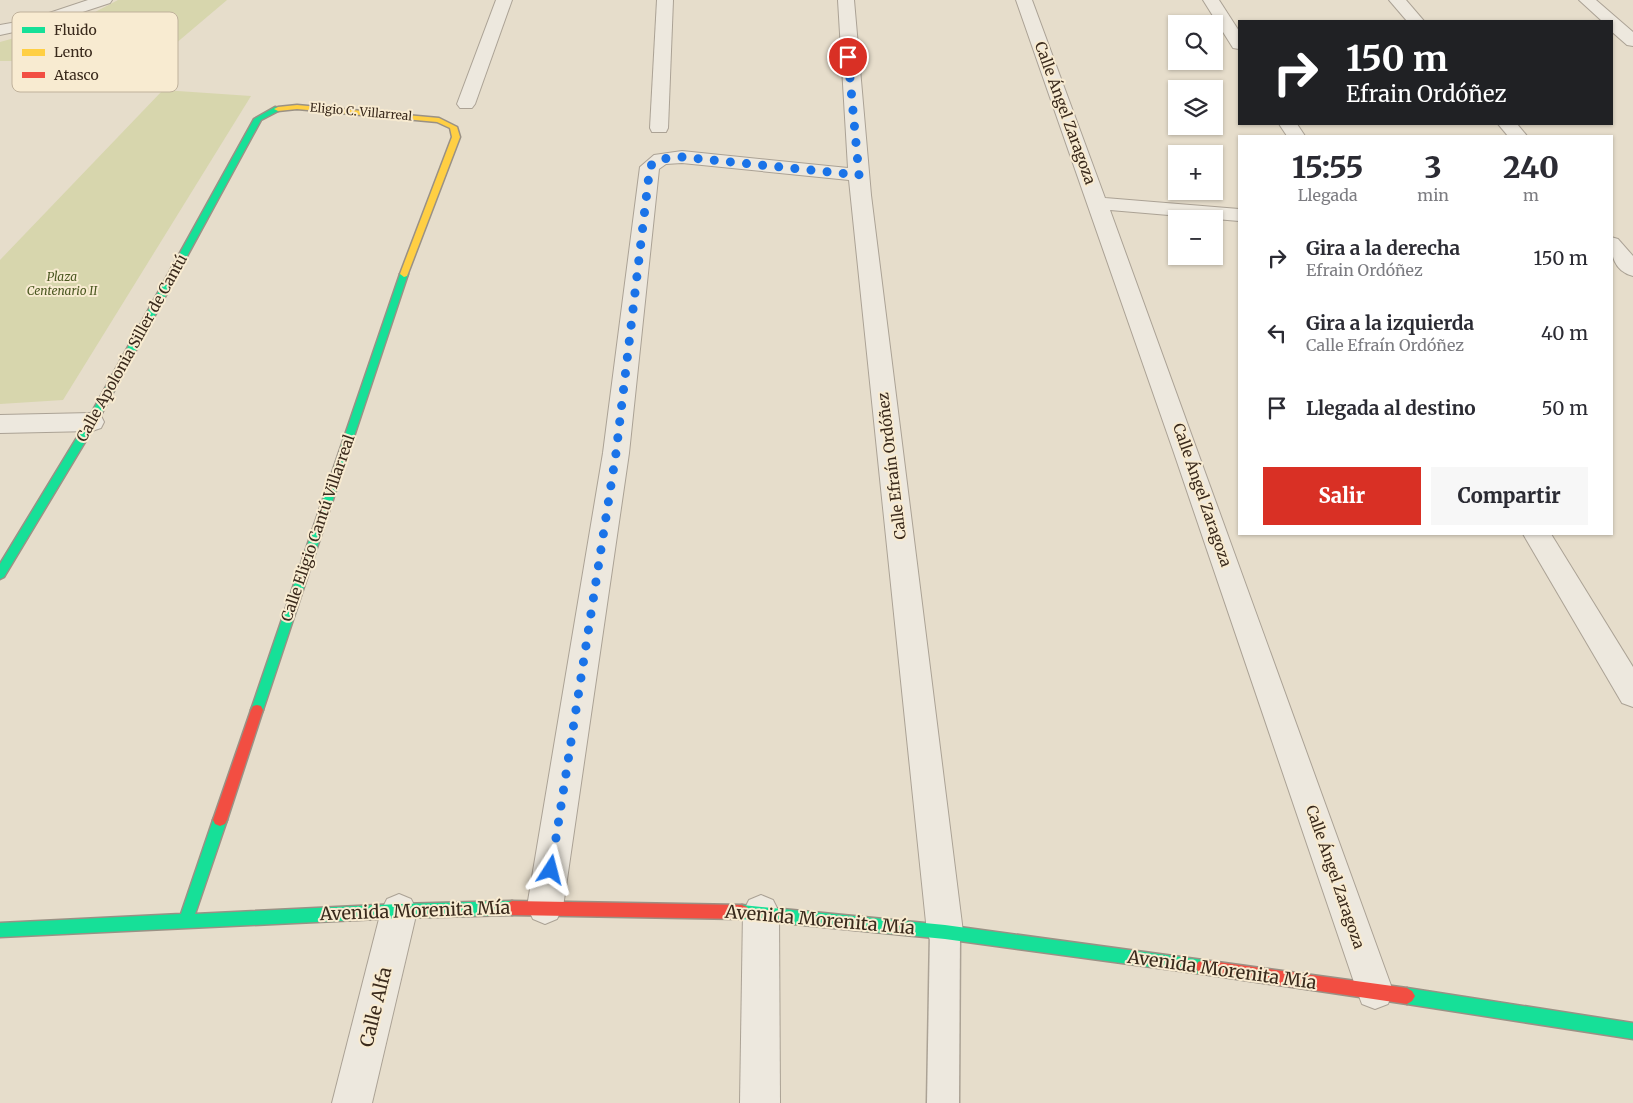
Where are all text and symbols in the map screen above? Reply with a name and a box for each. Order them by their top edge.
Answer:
legend [12,12,178,92]
map controls [1168,15,1223,265]
button: search [1168,15,1223,70]
text: Fluido [54,21,97,39]
pin [827,36,869,78]
text: 150 m [1346,37,1448,81]
street label: Calle Ángel Zaragoza [1031,38,1101,187]
icon: right [1263,40,1328,105]
text: Lento [54,43,93,61]
icon: arrive [834,43,862,71]
text: Atasco [53,66,99,84]
button: layers [1168,80,1223,135]
text: Efrain Ordóñez [1346,80,1506,108]
street label: Eligio C. Villarreal [309,100,413,123]
button: + [1168,145,1223,200]
text: 15:55 [1292,148,1363,186]
text: 3 [1424,148,1442,186]
text: 240 [1503,148,1559,186]
text: Llegada [1298,185,1358,205]
text: min [1417,185,1449,205]
text: m [1523,185,1539,205]
button: − [1168,210,1223,265]
text: Gira a la derecha [1306,236,1460,260]
icon: right [1263,244,1291,272]
text: 150 m [1534,246,1588,270]
street label: Calle Apolonia Siller de Cantú [72,251,191,445]
text: Efrain Ordóñez [1306,260,1423,280]
park label: Plaza Centenario II [27,269,98,298]
text: Gira a la izquierda [1306,311,1474,335]
icon: left [1263,319,1291,347]
text: 40 m [1541,321,1588,345]
text: Calle Efraín Ordóñez [1306,335,1464,355]
street label: Calle Efraín Ordóñez [873,391,910,541]
icon: arrive [1263,394,1291,422]
text: Llegada al destino [1306,396,1476,420]
text: 50 m [1542,396,1588,420]
street label: Calle Ángel Zaragoza [1169,420,1237,569]
street label: Calle Eligio Cantú Villarreal [277,432,359,624]
button: Salir [1263,467,1421,525]
button: Compartir [1431,467,1588,525]
street label: Calle Ángel Zaragoza [1302,802,1370,951]
position arrow [524,843,576,895]
street label: Avenida Morenita Mía [318,896,511,925]
street label: Avenida Morenita Mía [723,900,916,939]
street label: Avenida Morenita Mía [1125,945,1318,994]
street label: Calle Alfa [354,964,397,1049]

